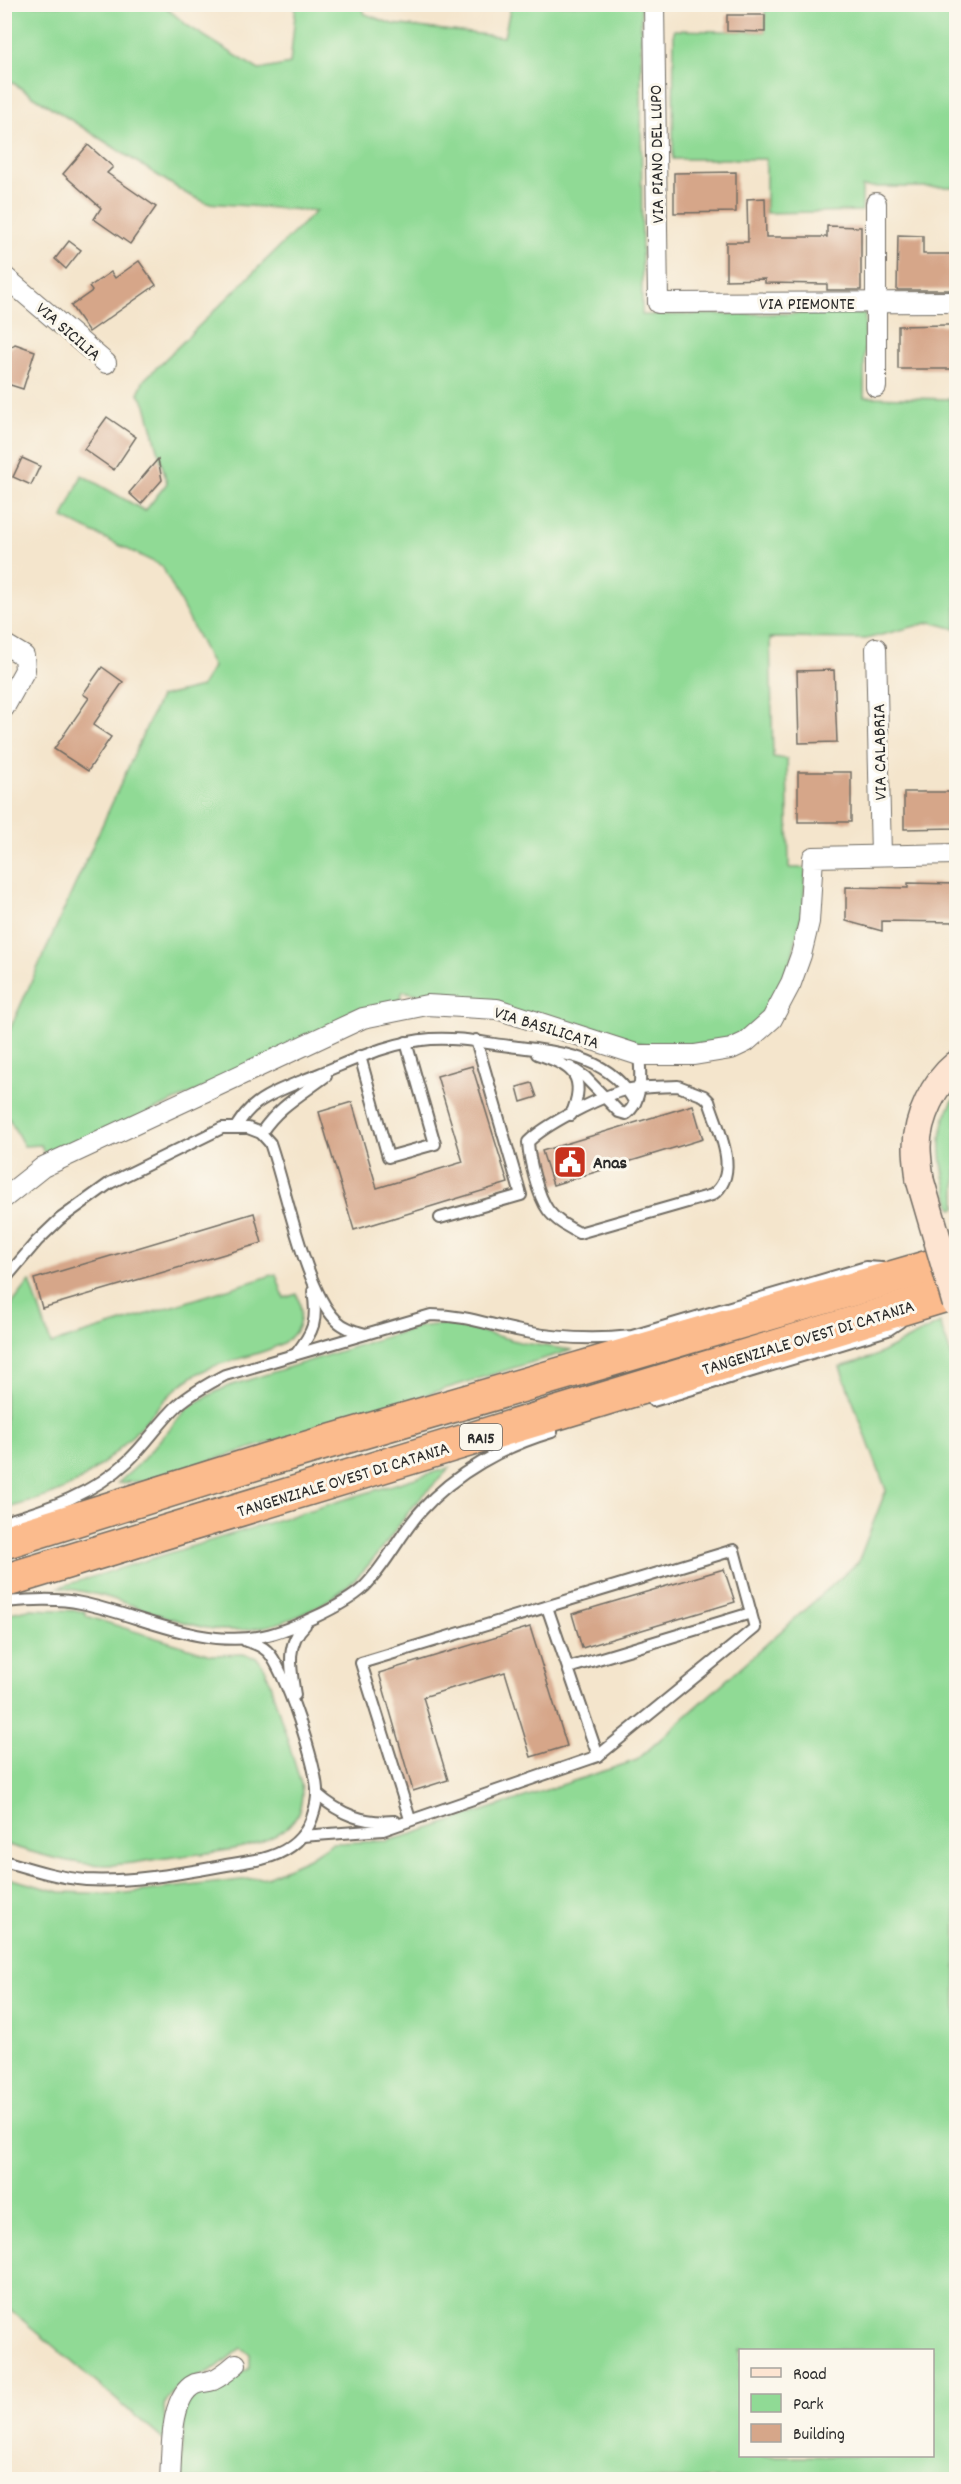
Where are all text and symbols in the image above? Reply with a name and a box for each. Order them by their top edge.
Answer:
street label: VIA PIANO DEL LUPO [645,84,672,223]
street label: VIA PIEMONTE [759,293,855,318]
street label: VIA SICILIA [29,298,105,368]
street label: VIA CALABRIA [868,703,895,801]
street label: VIA BASILICATA [491,1002,602,1057]
public building icon: Anas [552,1144,588,1180]
place label: Anas [593,1152,628,1177]
street label: TANGENZIALE OVEST DI CATANIA [700,1295,918,1384]
road number: RA15 [460,1424,502,1450]
street label: TANGENZIALE OVEST DI CATANIA [235,1437,453,1526]
legend [739,2349,934,2457]
text: Road [793,2363,827,2388]
text: Park [793,2393,824,2418]
text: Building [793,2423,845,2448]

